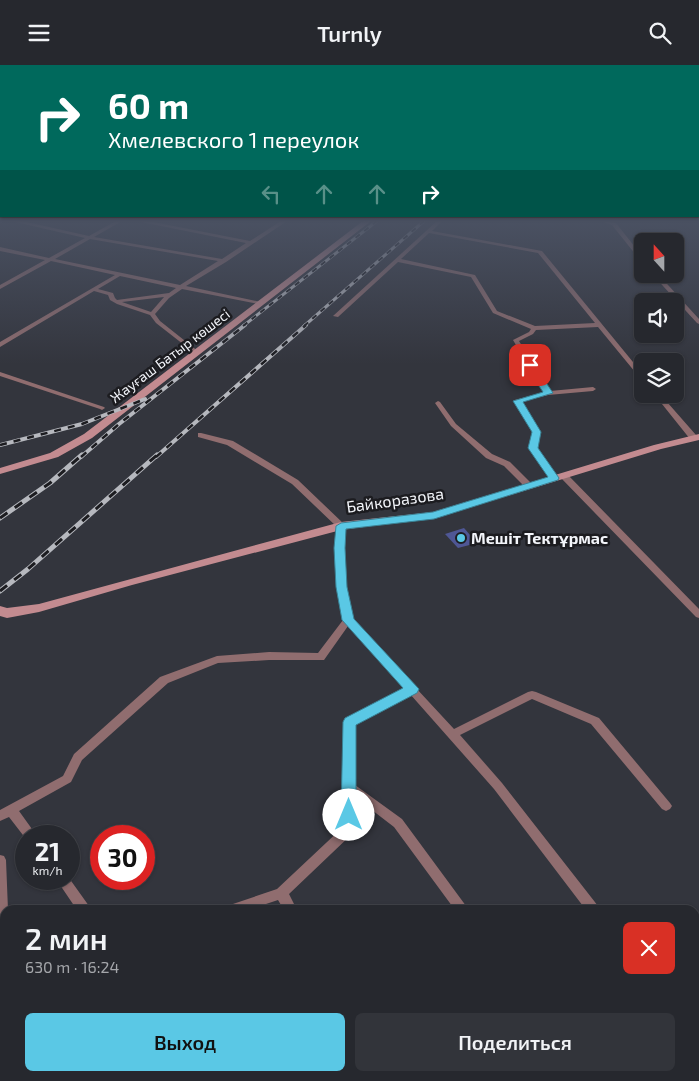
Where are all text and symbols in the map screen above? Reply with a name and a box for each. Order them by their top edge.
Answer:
icon: menu [25,19,53,47]
icon: search [646,19,674,47]
text: Turnly [317,20,382,46]
text: 60 m [108,84,189,126]
icon: right [25,85,90,150]
text: Хмелевского 1 переулок [108,126,359,152]
icon: left [257,180,285,208]
icon: ahead [310,180,338,208]
icon: ahead [363,180,391,208]
icon: right [416,180,444,208]
north arrow [634,233,684,283]
map controls [634,233,684,403]
button: sound [634,293,684,343]
street label: Жауғаш Батыр көшесі [106,305,233,406]
pin [509,344,551,386]
icon: arrive [516,351,544,379]
button: layers [634,353,684,403]
street label: Байкоразова [345,483,445,516]
place label: Мешіт Тектұрмас [471,528,608,547]
marker: Мешіт Тектұрмас [455,532,467,544]
position arrow [322,788,374,840]
speed limit sign: 30 [90,825,155,890]
text: 21 [35,836,60,866]
text: km/h [33,863,62,877]
text: 2 мин [25,920,108,956]
button: close [623,922,675,974]
text: 630 m · 16:24 [25,957,119,976]
button: Выход [25,1013,345,1071]
button: Поделиться [355,1013,675,1071]

